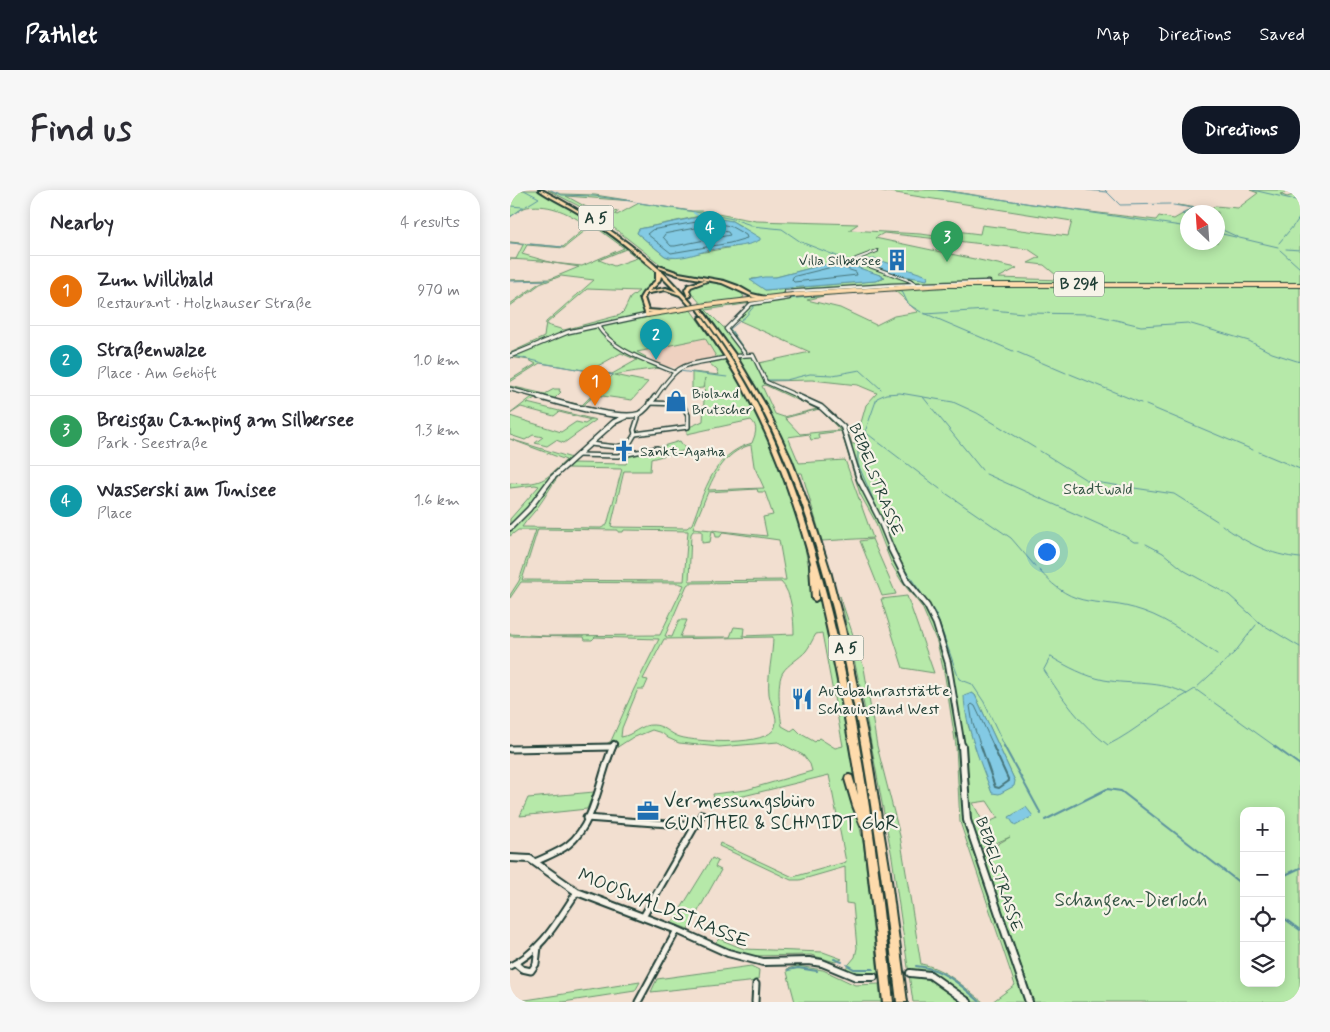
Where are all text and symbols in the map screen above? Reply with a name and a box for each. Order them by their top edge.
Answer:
text: Pathlet [25,20,97,51]
text: Map [1097,23,1130,47]
text: Directions [1158,23,1232,47]
text: Saved [1260,23,1305,47]
button: Directions [1182,106,1300,154]
text: Find us [30,107,132,153]
road number: A 5 [578,205,614,230]
north arrow [1180,205,1225,250]
text: Nearby [50,209,114,237]
pin: 4 [694,211,726,252]
text: 4 results [400,212,460,233]
pin: 3 [931,221,963,262]
building icon: Villa Silbersee [884,247,910,273]
place label: Villa Silbersee [799,252,881,270]
text: Zum Willibald [97,268,213,293]
road number: B 294 [1054,272,1104,296]
text: 1 [62,280,70,301]
text: 970 m [417,280,460,301]
text: Restaurant · Holzhauser Straße [97,293,312,314]
pin: 2 [640,319,672,360]
text: Straßenwalze [97,338,206,363]
text: 2 [62,350,70,371]
text: 1.0 km [413,350,460,371]
text: Place · Am Gehöft [97,363,217,384]
pin: 1 [579,365,611,406]
place label: Bioland Brutscher [692,385,752,419]
shop icon: Bioland Brutscher [663,388,689,414]
text: Breisgau Camping am Silbersee [97,408,354,433]
text: 3 [62,420,70,441]
text: 1.3 km [415,420,460,441]
street label: BEBELSTRASSE [844,420,908,539]
text: Park · Seestraße [97,433,208,454]
church icon: Sankt-Agatha [611,438,637,464]
place label: Sankt-Agatha [640,443,725,461]
text: Wasserski am Tunisee [97,478,276,503]
park label: Stadtwald [1063,479,1133,500]
text: 4 [61,490,71,511]
text: 1.6 km [414,490,460,511]
text: Place [97,503,132,524]
your location [1034,539,1060,565]
road number: A 5 [828,636,864,660]
place label: Autobahnraststätte Schauinsland West [818,681,950,720]
restaurant icon: Autobahnraststätte Schauinsland West [789,686,815,712]
place label: Vermessungsbüro GÜNTHER & SCHMIDT GbR [664,789,898,836]
office icon: Vermessungsbüro GÜNTHER & SCHMIDT GbR [635,798,661,824]
map controls [1240,807,1285,987]
button: + [1240,807,1285,852]
street label: BEBELSTRASSE [970,814,1027,934]
button: − [1240,852,1285,897]
street label: MOOSWALDSTRASSE [574,863,753,954]
park label: Schangen-Dierloch [1055,888,1207,916]
button: locate [1240,897,1285,942]
button: layers [1240,942,1285,987]

